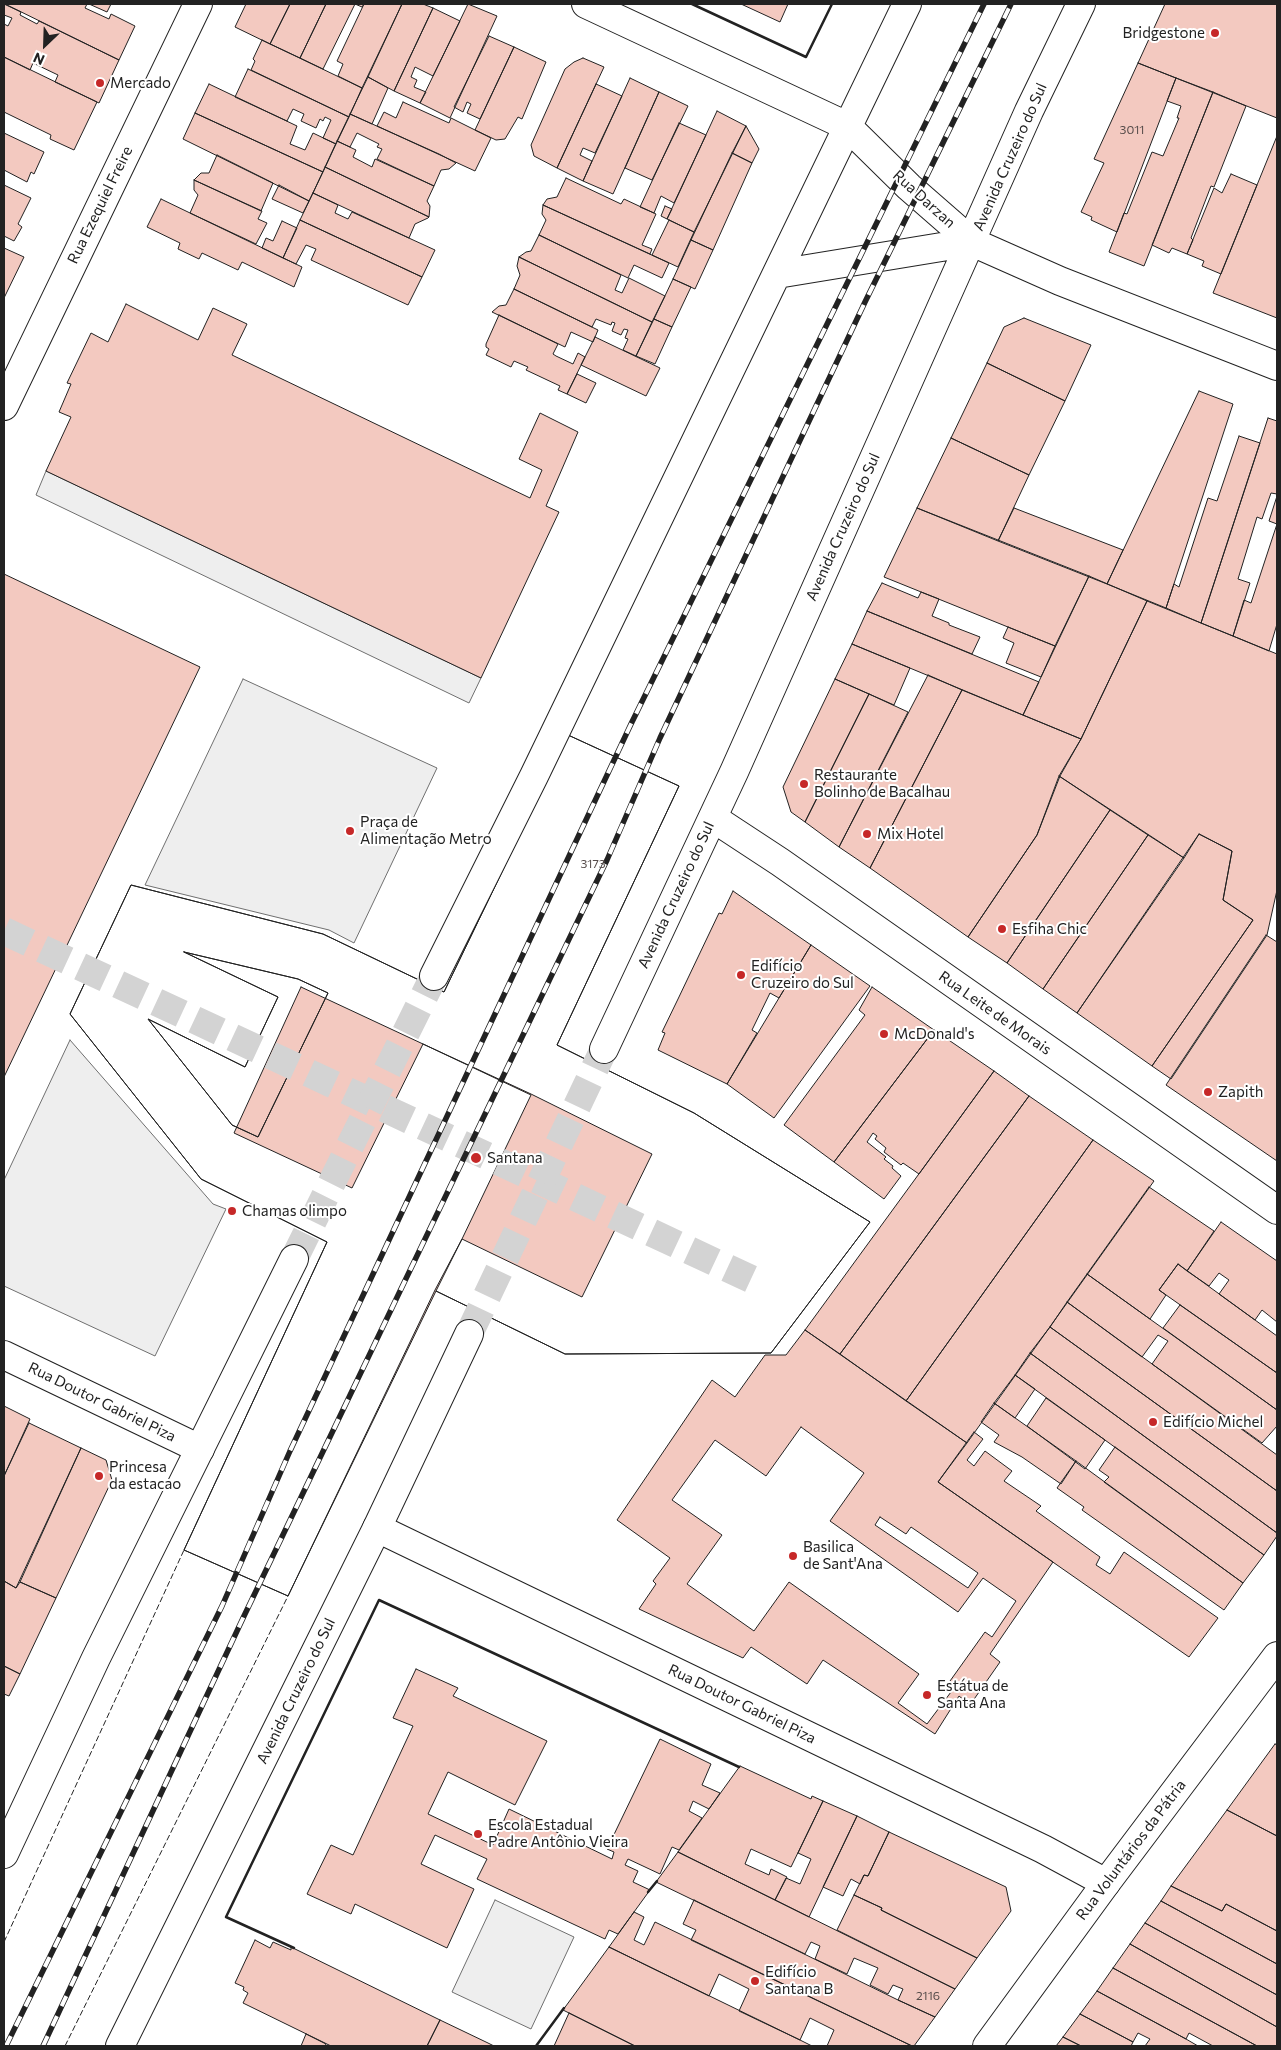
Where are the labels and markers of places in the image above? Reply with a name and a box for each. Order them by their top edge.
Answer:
place label: Bridgestone [1123,24,1205,42]
marker: Bridgestone [1209,27,1221,39]
place label: Mercado [110,74,171,92]
marker: Mercado [94,77,106,89]
place label: Restaurante Bolinho de Bacalhau [814,766,950,801]
marker: Restaurante Bolinho de Bacalhau [798,778,810,790]
place label: Praça de Alimentação Metro [360,813,492,848]
marker: Praça de Alimentação Metro [344,825,356,837]
place label: Mix Hotel [877,825,944,843]
marker: Mix Hotel [861,828,873,840]
place label: Esfiha Chic [1012,920,1087,938]
marker: Esfiha Chic [996,923,1008,935]
place label: Edifício Cruzeiro do Sul [751,957,854,992]
marker: Edifício Cruzeiro do Sul [735,969,747,981]
place label: McDonald's [894,1025,975,1043]
marker: McDonald's [878,1028,890,1040]
place label: Zapith [1218,1083,1263,1101]
marker: Zapith [1202,1086,1214,1098]
place label: Santana [487,1149,543,1167]
marker: Santana [469,1151,483,1165]
place label: Chamas olimpo [242,1202,347,1220]
marker: Chamas olimpo [226,1205,238,1217]
place label: Edifício Michel [1163,1413,1263,1431]
marker: Edifício Michel [1147,1416,1159,1428]
place label: Princesa da estacao [109,1458,181,1493]
marker: Princesa da estacao [93,1470,105,1482]
place label: Basilica de Sant'Ana [803,1538,883,1573]
marker: Basilica de Sant'Ana [787,1550,799,1562]
place label: Estátua de Santa Ana [937,1677,1008,1712]
marker: Estátua de Santa Ana [921,1689,933,1701]
place label: Escola Estadual Padre Antônio Vieira [488,1816,628,1851]
marker: Escola Estadual Padre Antônio Vieira [472,1828,484,1840]
place label: Edifício Santana B [765,1963,833,1998]
marker: Edifício Santana B [749,1975,761,1987]

